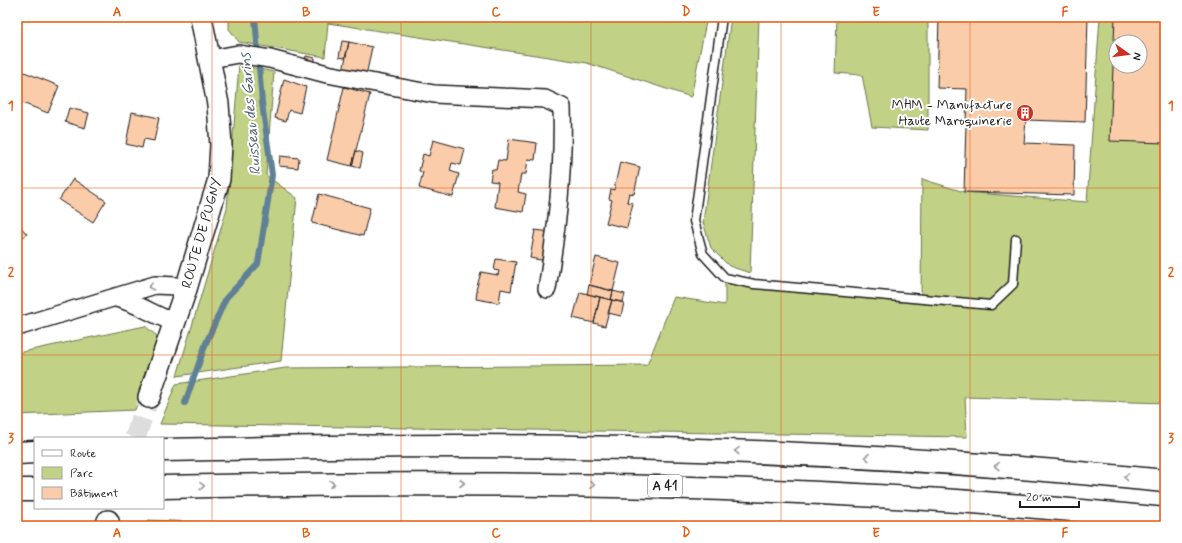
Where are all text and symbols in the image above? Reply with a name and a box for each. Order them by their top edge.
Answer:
text: A [113,4,121,21]
text: B [302,4,311,21]
text: C [491,4,501,21]
text: D [682,4,691,21]
text: E [872,4,880,21]
text: F [1062,4,1069,21]
north arrow [1108,34,1148,74]
water label: Ruisseau des Garins [236,51,266,176]
text: N [1129,51,1144,61]
place label: MHM - Manufacture Haute Maroquinerie [891,96,1012,130]
text: 1 [8,98,14,115]
text: 1 [1168,98,1174,115]
building icon: MHM - Manufacture Haute Maroquinerie [1015,103,1035,123]
street label: ROUTE DE PUGNY [178,176,226,290]
text: 2 [8,264,15,281]
text: 2 [1168,264,1175,281]
one-way arrow [147,282,154,291]
text: 3 [8,430,14,447]
text: 3 [1168,430,1174,447]
legend [34,437,164,509]
text: Route [70,446,96,462]
one-way arrow [734,447,740,455]
one-way arrow [864,453,870,462]
one-way arrow [994,462,1000,471]
text: Parc [70,466,93,482]
one-way arrow [1123,473,1129,482]
road number: A 41 [648,475,682,497]
one-way arrow [459,479,465,487]
one-way arrow [329,480,335,488]
one-way arrow [589,481,595,489]
one-way arrow [199,482,205,490]
scale bar [1020,483,1079,509]
text: Bâtiment [70,486,119,502]
text: 20 m [1026,490,1052,506]
text: A [113,525,121,542]
text: B [302,525,311,542]
text: C [491,525,501,542]
text: D [682,525,691,542]
text: E [872,525,880,542]
text: F [1062,525,1069,542]

